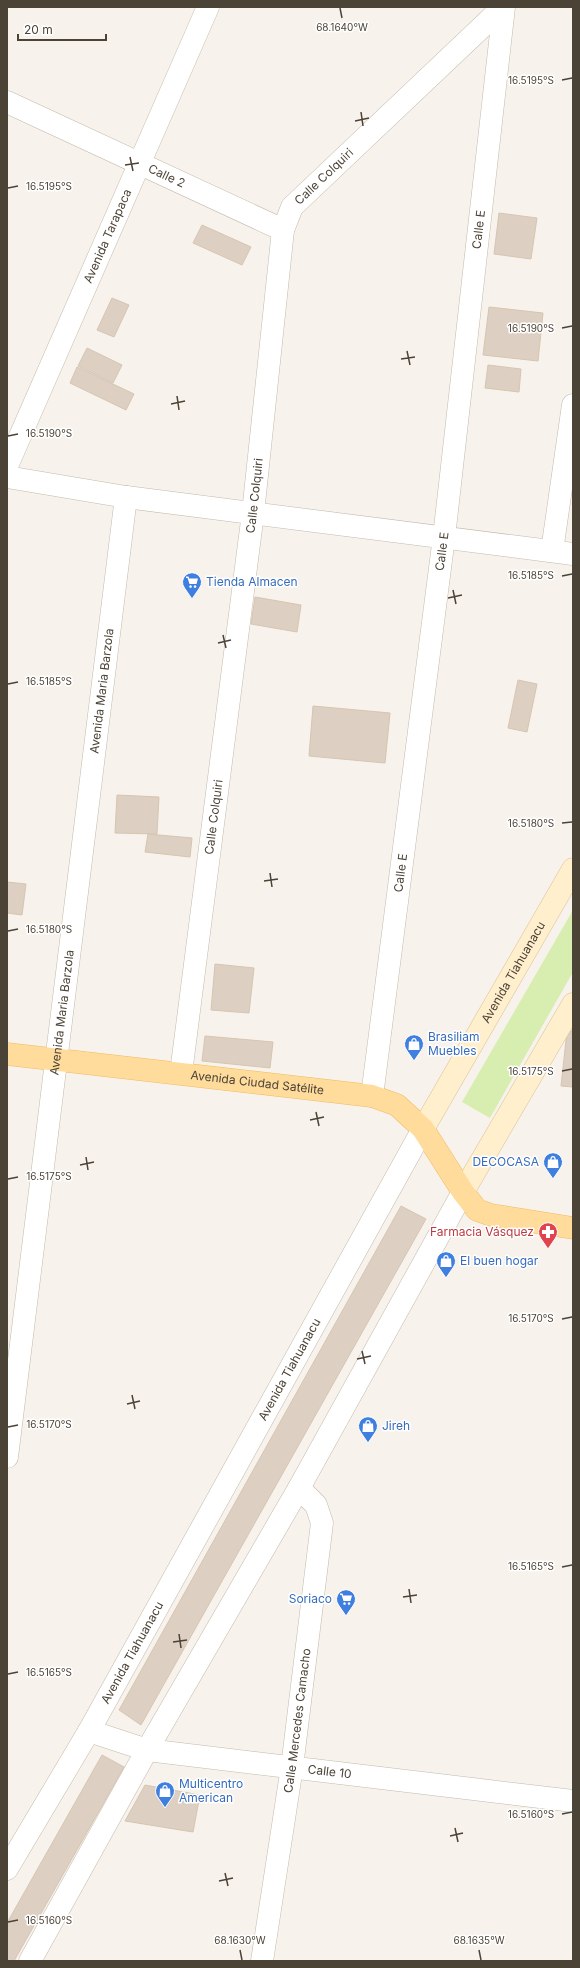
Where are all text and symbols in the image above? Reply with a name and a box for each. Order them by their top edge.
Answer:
scale bar [18,16,106,42]
text: 68.1640°W [316,21,368,33]
text: 20 m [24,22,53,37]
text: 16.5195°S [508,74,554,86]
street label: Calle Colquiri [291,145,356,208]
street label: Calle 2 [146,161,188,191]
text: 16.5195°S [26,180,72,192]
street label: Avenida Tarapaca [80,186,134,285]
street label: Calle E [469,209,488,250]
text: 16.5190°S [508,322,554,334]
text: 16.5190°S [26,427,72,439]
street label: Calle Colquiri [242,457,266,534]
street label: Calle E [432,531,452,572]
text: 16.5185°S [508,569,554,581]
supermarket icon: Tienda Almacen [181,571,203,599]
place label: Tienda Almacen [206,574,298,589]
street label: Avenida Maria Barzola [86,627,117,754]
text: 16.5185°S [26,675,72,687]
street label: Calle Colquiri [201,779,226,855]
text: 16.5180°S [508,817,554,829]
street label: Calle E [390,853,410,893]
street label: Avenida Tiahuanacu [478,919,548,1025]
text: 16.5180°S [26,923,72,935]
street label: Avenida Maria Barzola [46,949,77,1076]
place label: Brasiliam Muebles [428,1029,479,1058]
shop icon: Brasiliam Muebles [403,1033,425,1061]
text: 16.5175°S [508,1065,554,1077]
street label: Avenida Ciudad Satélite [190,1067,325,1097]
shop icon: DECOCASA [542,1151,564,1179]
place label: DECOCASA [472,1154,539,1169]
text: 16.5175°S [26,1170,72,1182]
pharmacy icon: Farmacia Vásquez [537,1221,559,1249]
place label: Farmacia Vásquez [430,1224,534,1239]
shop icon: El buen hogar [435,1250,457,1278]
place label: El buen hogar [460,1253,539,1268]
text: 16.5170°S [508,1312,554,1324]
street label: Avenida Tiahuanacu [255,1315,324,1423]
shop icon: Jireh [357,1415,379,1443]
text: 16.5170°S [26,1418,72,1430]
place label: Jireh [382,1418,410,1433]
text: 16.5165°S [508,1560,554,1572]
supermarket icon: Soriaco [335,1588,357,1616]
place label: Soriaco [289,1591,332,1606]
street label: Avenida Tiahuanacu [98,1599,166,1706]
street label: Calle Mercedes Camacho [280,1647,314,1794]
text: 16.5165°S [26,1666,72,1678]
street label: Calle 10 [307,1761,353,1781]
place label: Multicentro American [179,1776,243,1805]
shop icon: Multicentro American [154,1780,176,1808]
text: 16.5160°S [508,1808,554,1820]
text: 16.5160°S [26,1914,72,1926]
text: 68.1630°W [214,1934,266,1946]
text: 68.1635°W [453,1934,505,1946]

